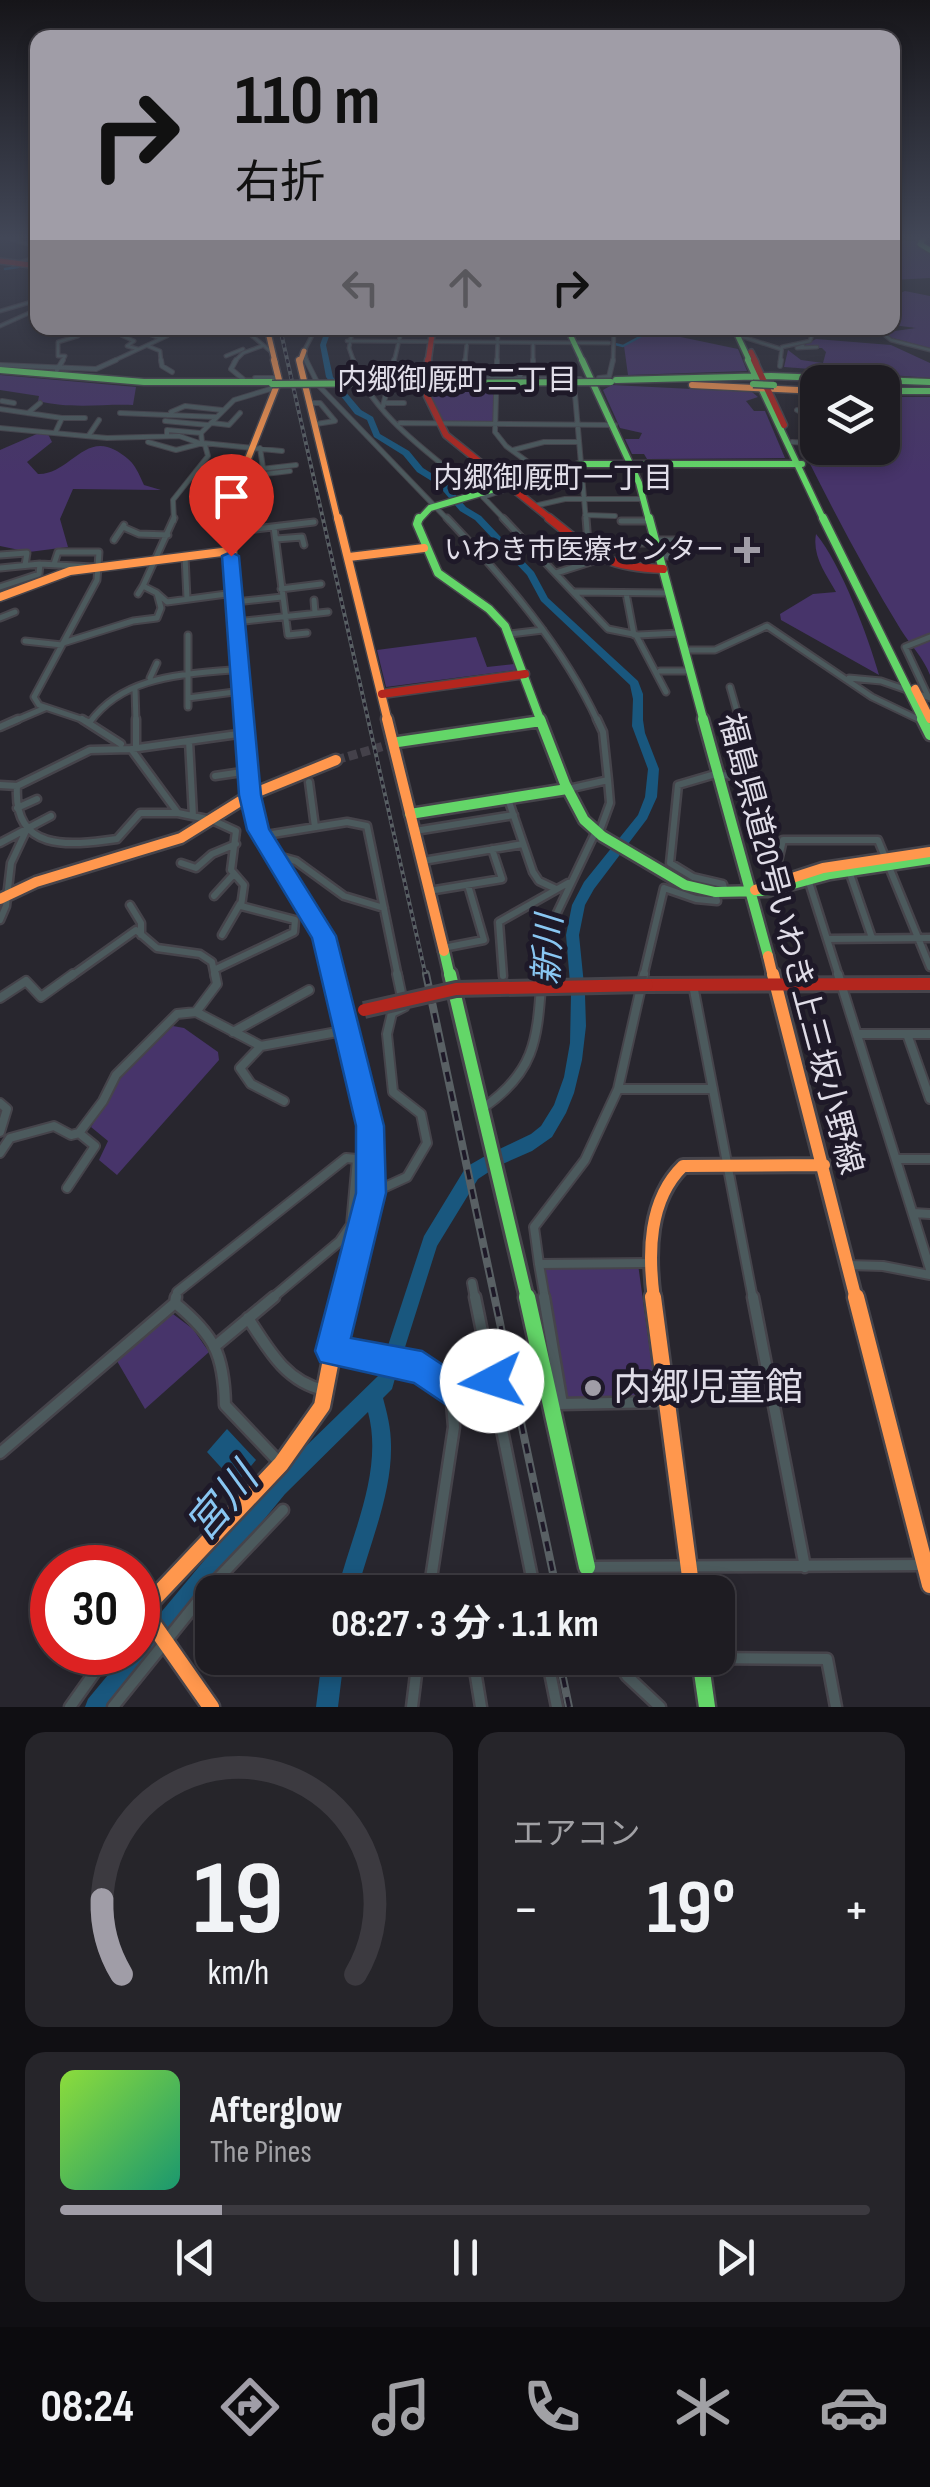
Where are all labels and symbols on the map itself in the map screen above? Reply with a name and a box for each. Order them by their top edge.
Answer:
district label: 内郷御厩町二丁目 [337,363,577,399]
pin [189,454,274,557]
district label: 内郷御厩町一丁目 [433,461,673,497]
place label: いわき市医療センター [444,534,724,567]
marker: いわき市医療センター [734,537,760,563]
street label: 福島県道20号いわき上三坂小野線 [710,709,870,1179]
water label: 新川 [526,910,573,986]
position arrow [440,1329,544,1433]
place label: 内郷児童館 [613,1366,803,1411]
marker: 内郷児童館 [582,1377,604,1399]
water label: 宮川 [176,1451,272,1552]
speed limit sign: 30 [30,1545,160,1675]

